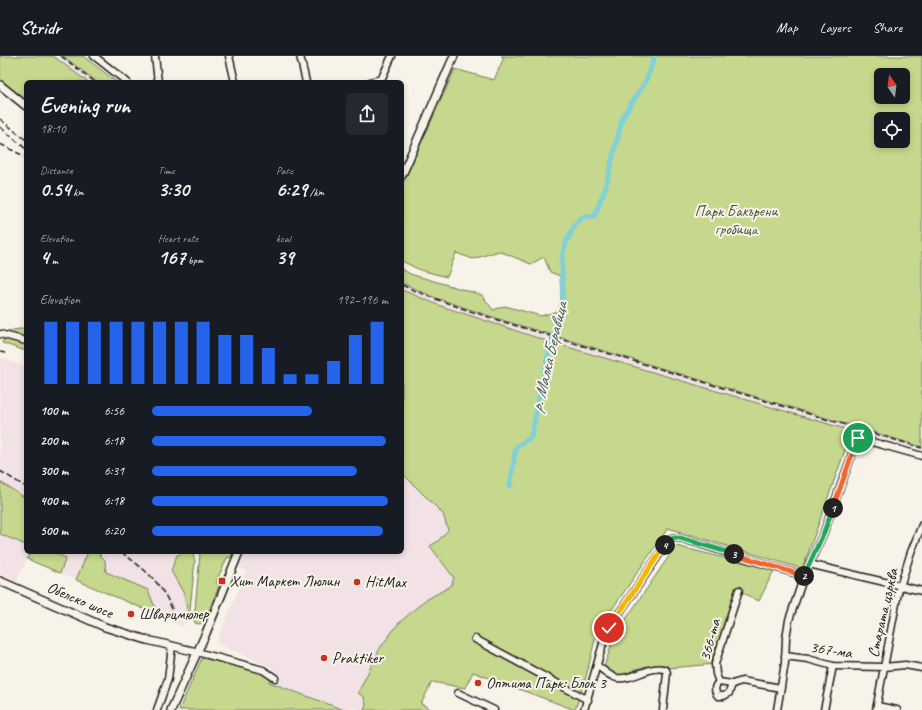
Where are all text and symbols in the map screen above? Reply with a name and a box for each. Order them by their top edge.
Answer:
text: Stridr [20,16,61,40]
text: Map [776,19,798,36]
text: Layers [820,19,851,36]
text: Share [873,19,902,36]
north arrow [874,68,910,104]
map controls [874,68,910,148]
text: Evening run [40,92,130,120]
button: share [346,93,388,135]
button: locate [874,112,910,148]
text: 18:10 [40,121,66,137]
text: Distance [40,163,73,177]
text: Time [158,163,175,177]
text: Pace [276,163,293,177]
text: 0.54 [40,177,71,202]
text: 3:30 [158,177,189,202]
text: 6:29 [276,177,307,202]
text: km [71,185,84,199]
text: /km [307,185,324,199]
park label: Парк Бакърени гробища [694,201,778,239]
text: Elevation [40,231,74,245]
text: Heart rate [158,231,198,245]
text: kcal [276,231,291,245]
text: 4 [40,245,49,270]
text: 167 [158,245,185,270]
text: 39 [276,245,294,270]
text: m [49,253,58,267]
text: bpm [185,253,203,267]
text: Elevation [40,292,80,308]
text: 192–196 m [337,292,388,308]
water label: р. Малка Беравица [526,298,572,415]
text: 100 m [40,403,68,419]
text: 6:56 [104,403,124,419]
pin [841,421,875,455]
icon: arrive [847,427,869,449]
text: 200 m [40,433,68,449]
text: 6:18 [104,433,124,449]
text: 300 m [40,463,68,479]
text: 6:31 [104,463,124,479]
text: 400 m [40,493,68,509]
text: 6:18 [104,493,124,509]
pin: 1 [823,498,843,518]
text: 1 [831,501,835,515]
text: 500 m [40,523,68,539]
text: 6:20 [104,523,124,539]
pin: 4 [655,535,675,555]
text: 4 [663,538,667,552]
pin: 3 [724,544,744,564]
text: 3 [732,547,736,561]
pin: 2 [794,566,814,586]
street label: Старата църква [863,566,903,659]
text: 2 [802,569,806,583]
place label: Хит Маркет Люлин [230,571,341,591]
place label: HitMax [365,572,407,592]
marker: Хит Маркет Люлин [217,576,227,586]
street label: Обелско шосе [44,577,118,624]
marker: HitMax [352,577,362,587]
place label: Шварцмюлер [139,604,210,624]
marker: Шварцмюлер [126,609,136,619]
pin [592,611,626,645]
street label: 366-та [695,616,725,663]
icon: check [598,617,620,639]
street label: 367-ма [809,637,854,663]
place label: Praktiker [332,648,384,668]
marker: Praktiker [319,653,329,663]
place label: Оптима Парк: Блок 3 [486,673,608,693]
marker: Оптима Парк: Блок 3 [473,678,483,688]

